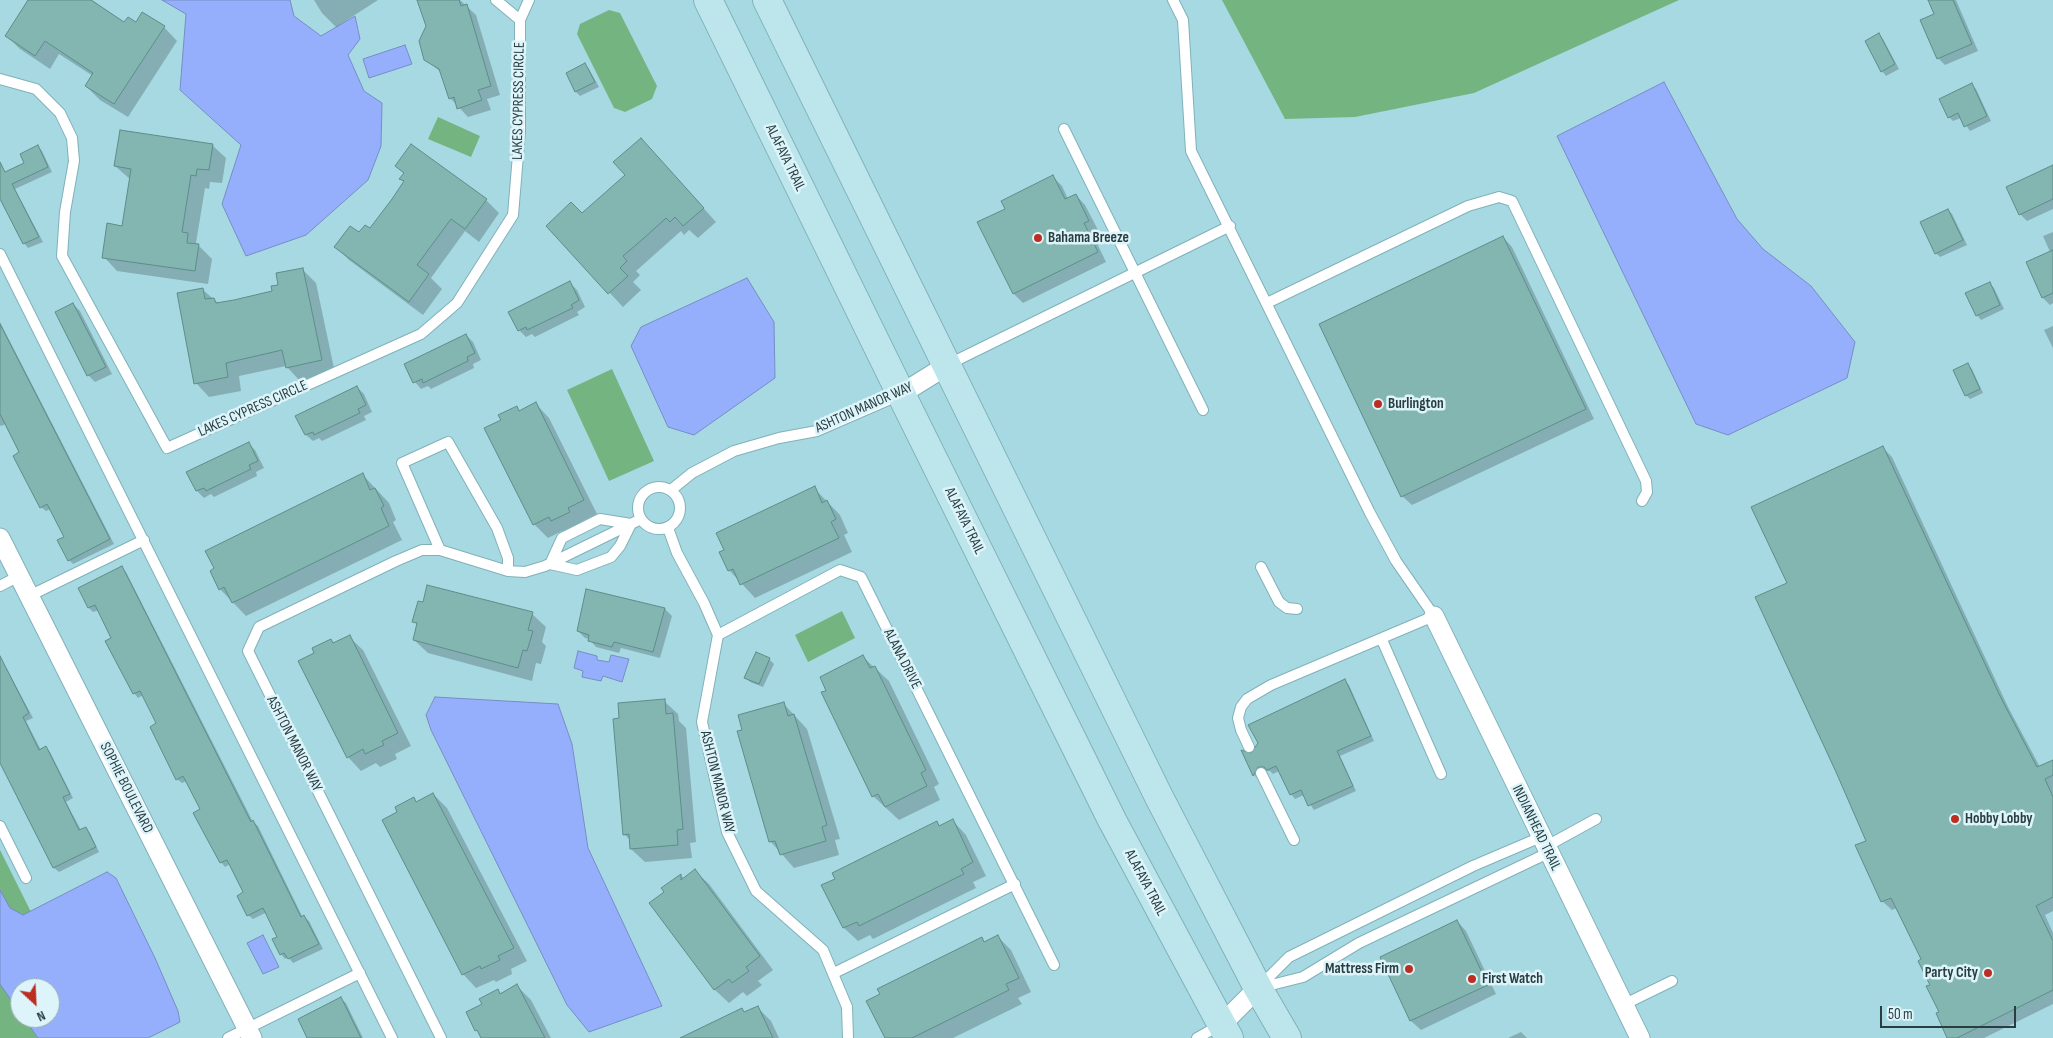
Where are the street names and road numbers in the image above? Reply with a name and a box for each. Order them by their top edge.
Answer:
street label: LAKES CYPRESS CIRCLE [509,42,529,160]
street label: ALAFAYA TRAIL [761,122,809,194]
street label: LAKES CYPRESS CIRCLE [196,377,310,441]
street label: ASHTON MANOR WAY [812,378,916,438]
street label: ALAFAYA TRAIL [940,485,988,557]
street label: ALANA DRIVE [879,626,925,692]
street label: ASHTON MANOR WAY [262,693,326,795]
street label: ASHTON MANOR WAY [696,729,738,835]
street label: SOPHIE BOULEVARD [95,740,157,836]
street label: INDIANHEAD TRAIL [1508,782,1564,874]
street label: ALAFAYA TRAIL [1120,847,1170,919]

